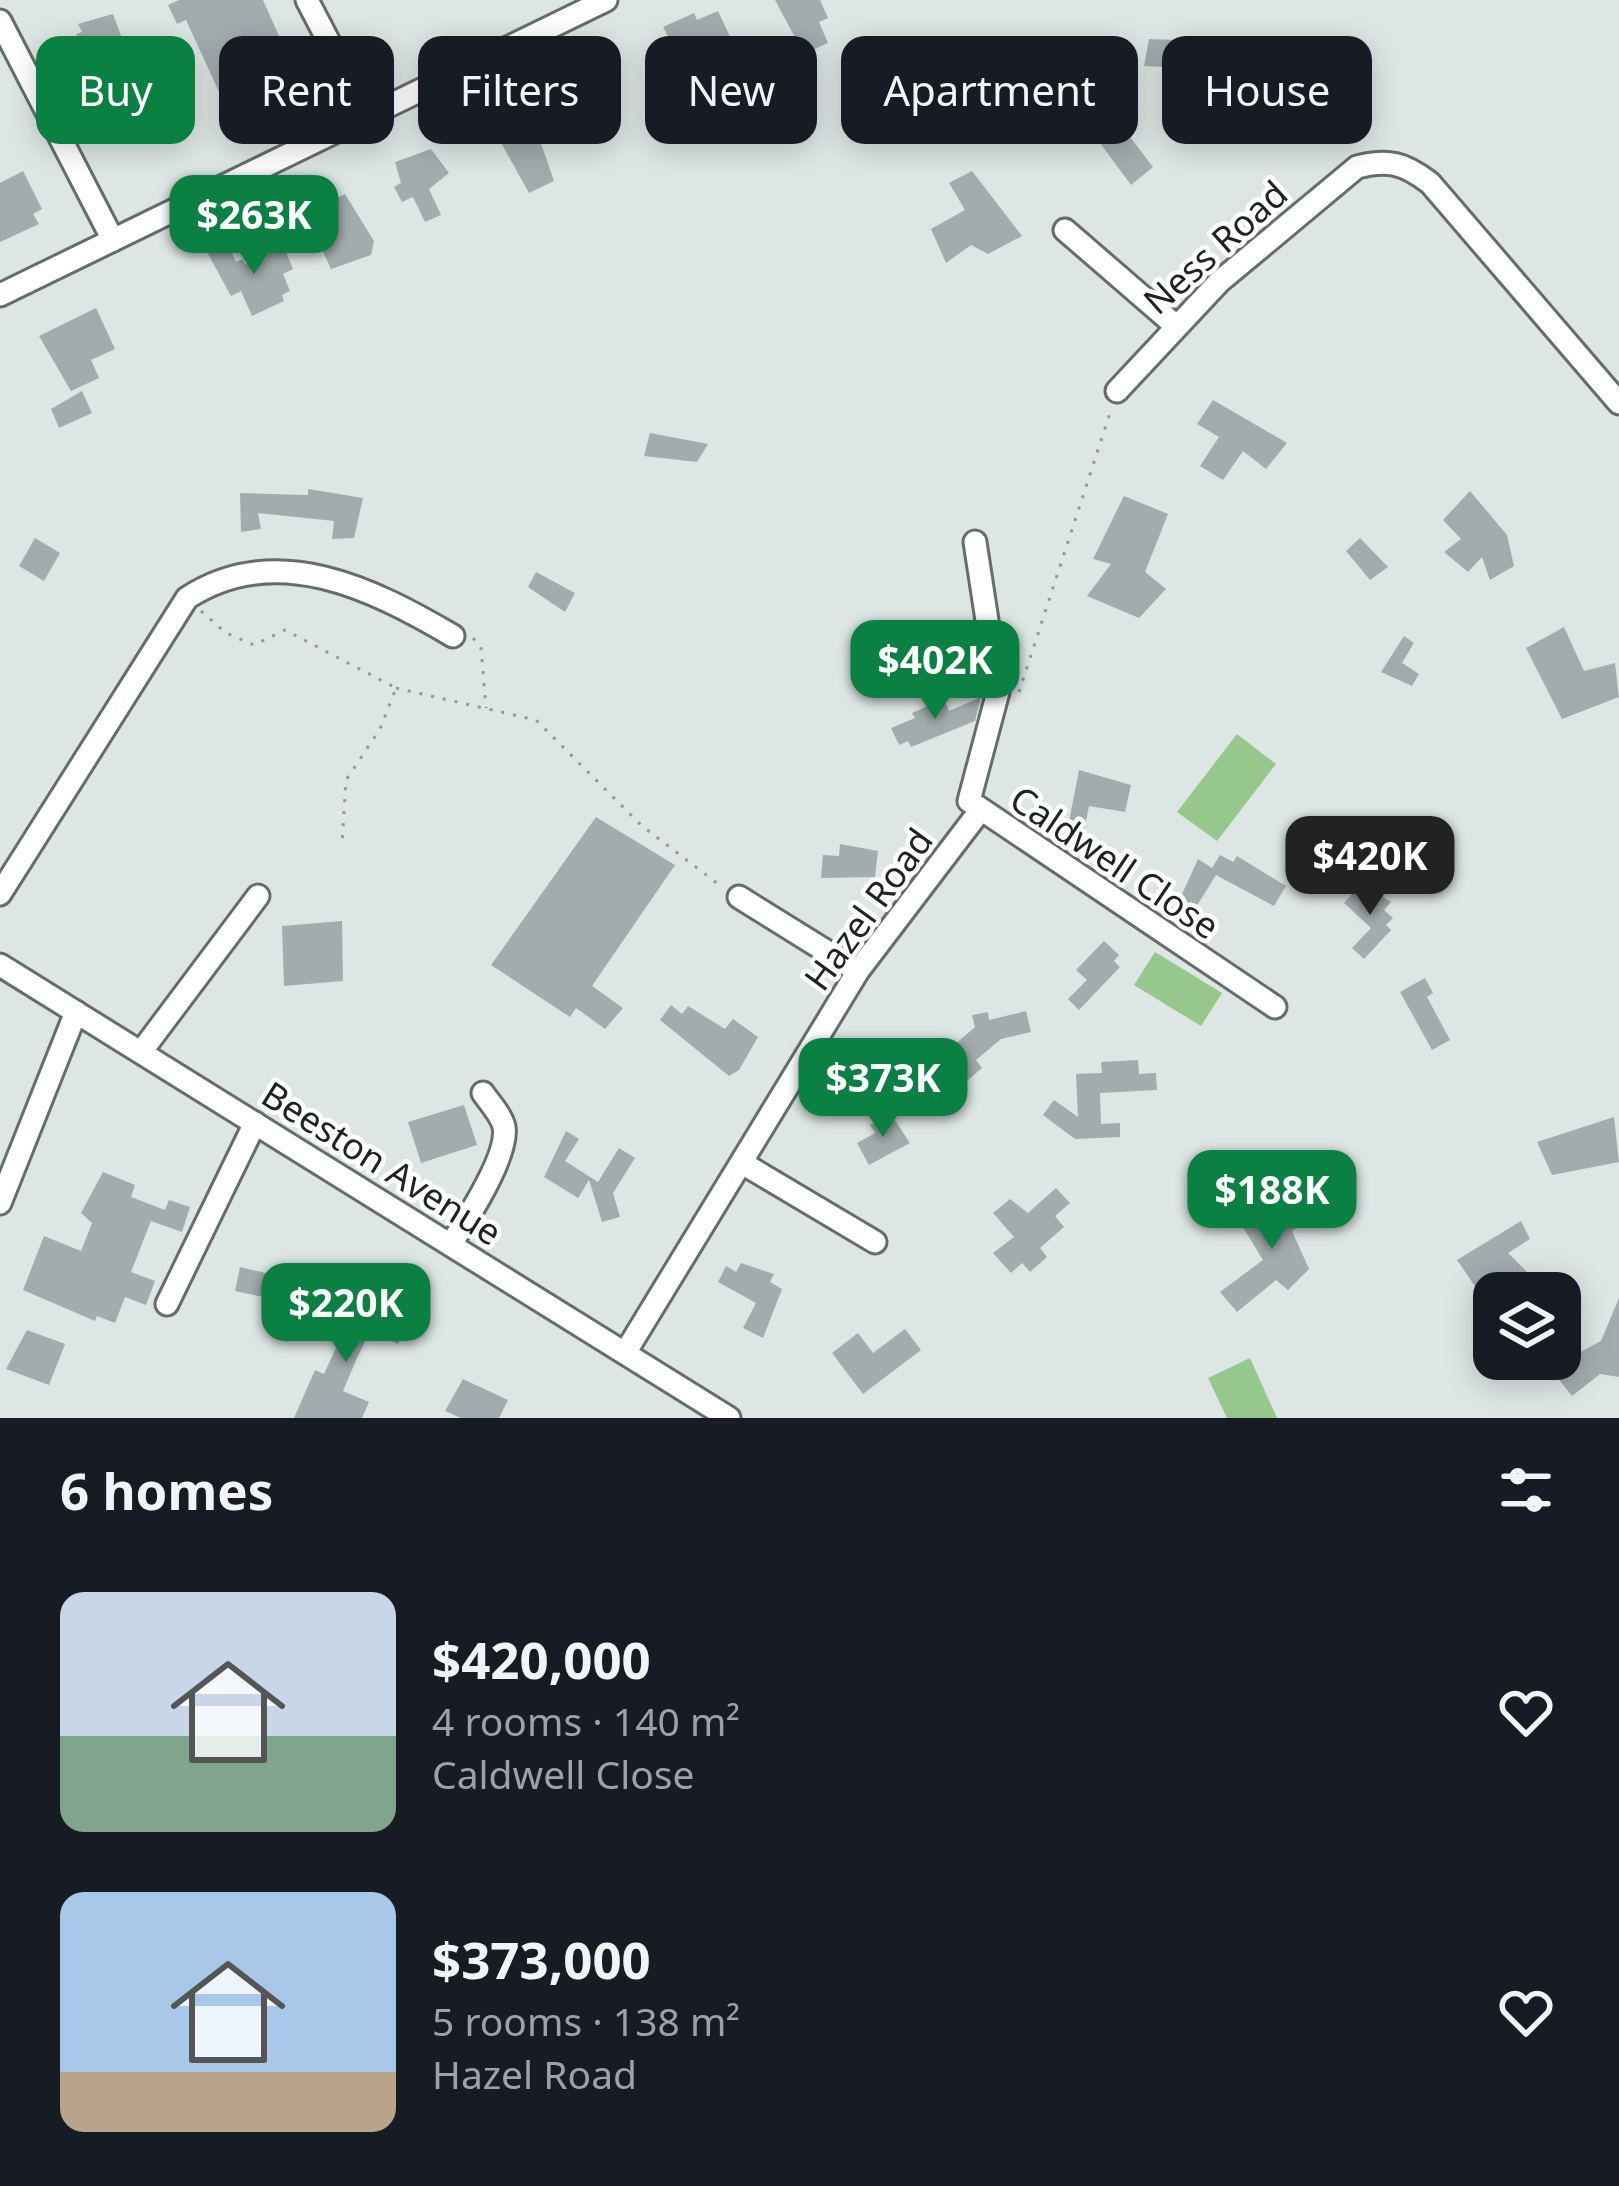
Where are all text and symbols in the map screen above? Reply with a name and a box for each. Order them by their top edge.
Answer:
chip: Buy [36,36,195,144]
chip: Rent [219,36,394,144]
chip: Filters [418,36,621,144]
chip: New [645,36,817,144]
chip: Apartment [841,36,1138,144]
chip: House [1162,36,1372,144]
street label: Ness Road [1132,169,1298,325]
pin: $263K [170,175,338,277]
text: $263K [196,187,312,240]
pin: $402K [851,620,1019,722]
text: $402K [877,632,993,685]
street label: Caldwell Close [1001,774,1229,950]
pin: $420K [1286,816,1454,918]
street label: Hazel Road [793,818,943,1000]
text: $420K [1312,828,1428,881]
pin: $373K [799,1038,967,1140]
text: $373K [825,1050,941,1103]
street label: Beeston Avenue [253,1070,511,1256]
pin: $188K [1188,1150,1356,1252]
text: $188K [1214,1162,1330,1215]
pin: $220K [262,1263,430,1365]
map controls [1473,1272,1581,1380]
button: layers [1473,1272,1581,1380]
text: $220K [288,1275,404,1328]
text: 6 homes [60,1455,273,1525]
icon: filters [1493,1457,1559,1523]
text: $420,000 [432,1624,651,1694]
icon: home [156,1640,300,1784]
icon: heart [1493,1679,1559,1745]
text: 4 rooms · 140 m² [432,1694,740,1747]
text: Caldwell Close [432,1747,694,1800]
text: $373,000 [432,1924,651,1994]
icon: home [156,1940,300,2084]
icon: heart [1493,1979,1559,2045]
text: 5 rooms · 138 m² [432,1994,740,2047]
text: Hazel Road [432,2047,637,2100]

